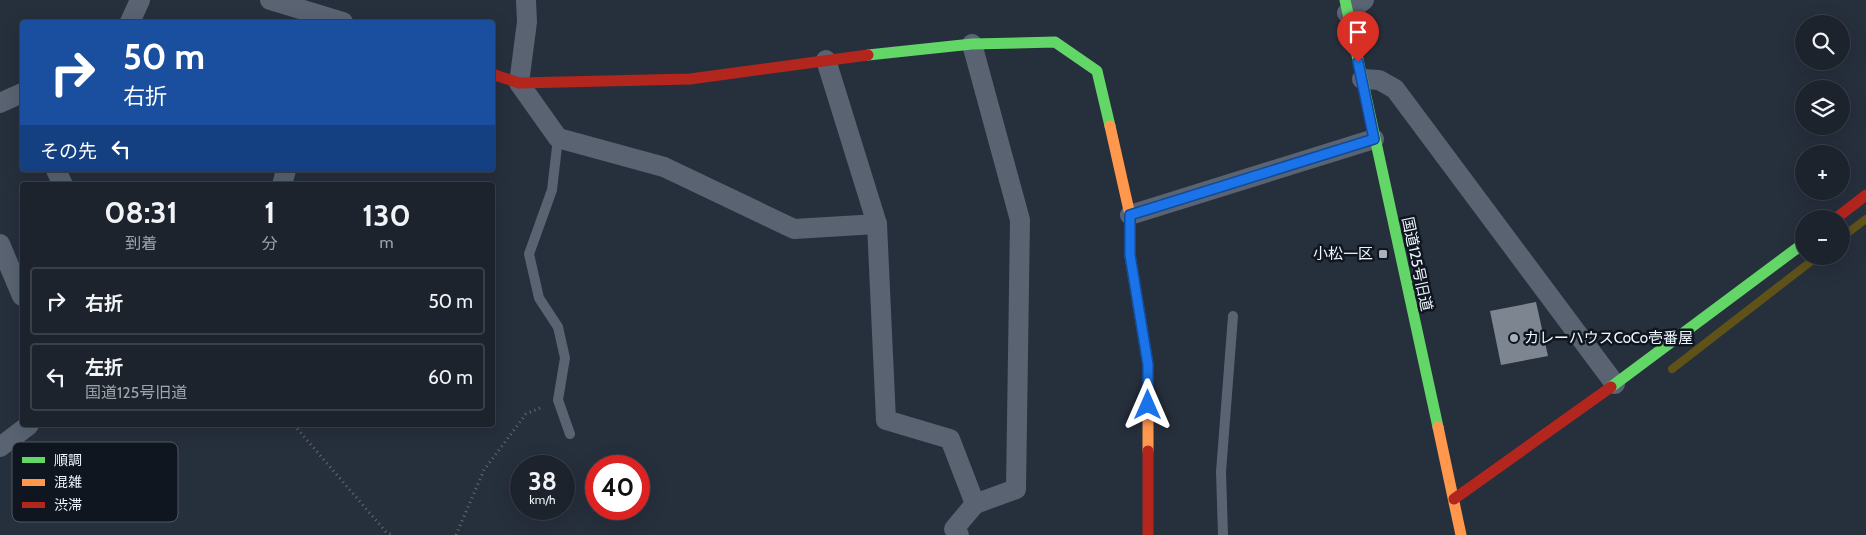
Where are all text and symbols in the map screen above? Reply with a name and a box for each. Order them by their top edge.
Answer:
pin [1337,11,1379,62]
map controls [1795,15,1850,265]
button: search [1795,15,1850,70]
icon: arrive [1344,18,1372,46]
text: 50 m [123,35,205,78]
icon: right [40,40,105,105]
button: layers [1795,80,1850,135]
text: 右折 [123,83,167,110]
icon: left [107,135,135,163]
text: その先 [40,140,97,163]
button: + [1795,145,1850,200]
text: 08:31 [104,194,178,231]
text: 1 [264,194,275,231]
text: 130 [362,197,411,234]
button: − [1795,210,1850,265]
street label: 国道125号旧道 [1398,215,1436,313]
text: m [379,233,393,252]
text: 到着 [125,234,157,253]
text: 分 [262,234,278,253]
place label: 小松一区 [1313,245,1373,263]
marker: 小松一区 [1377,248,1389,260]
icon: right [42,287,70,315]
text: 50 m [429,290,473,313]
text: 右折 [85,292,123,315]
place label: カレーハウスCoCo壱番屋 [1524,329,1693,347]
marker: カレーハウスCoCo壱番屋 [1508,332,1520,344]
text: 左折 [85,356,123,379]
icon: left [42,363,70,391]
text: 60 m [428,366,473,389]
position arrow [1121,378,1173,430]
text: 国道125号旧道 [85,383,187,402]
legend [12,442,178,522]
text: 順調 [54,451,82,469]
speed limit sign: 40 [585,455,650,520]
text: 38 [528,466,557,496]
text: 混雑 [54,473,82,491]
text: km/h [529,492,556,507]
text: 渋滞 [54,496,82,514]

